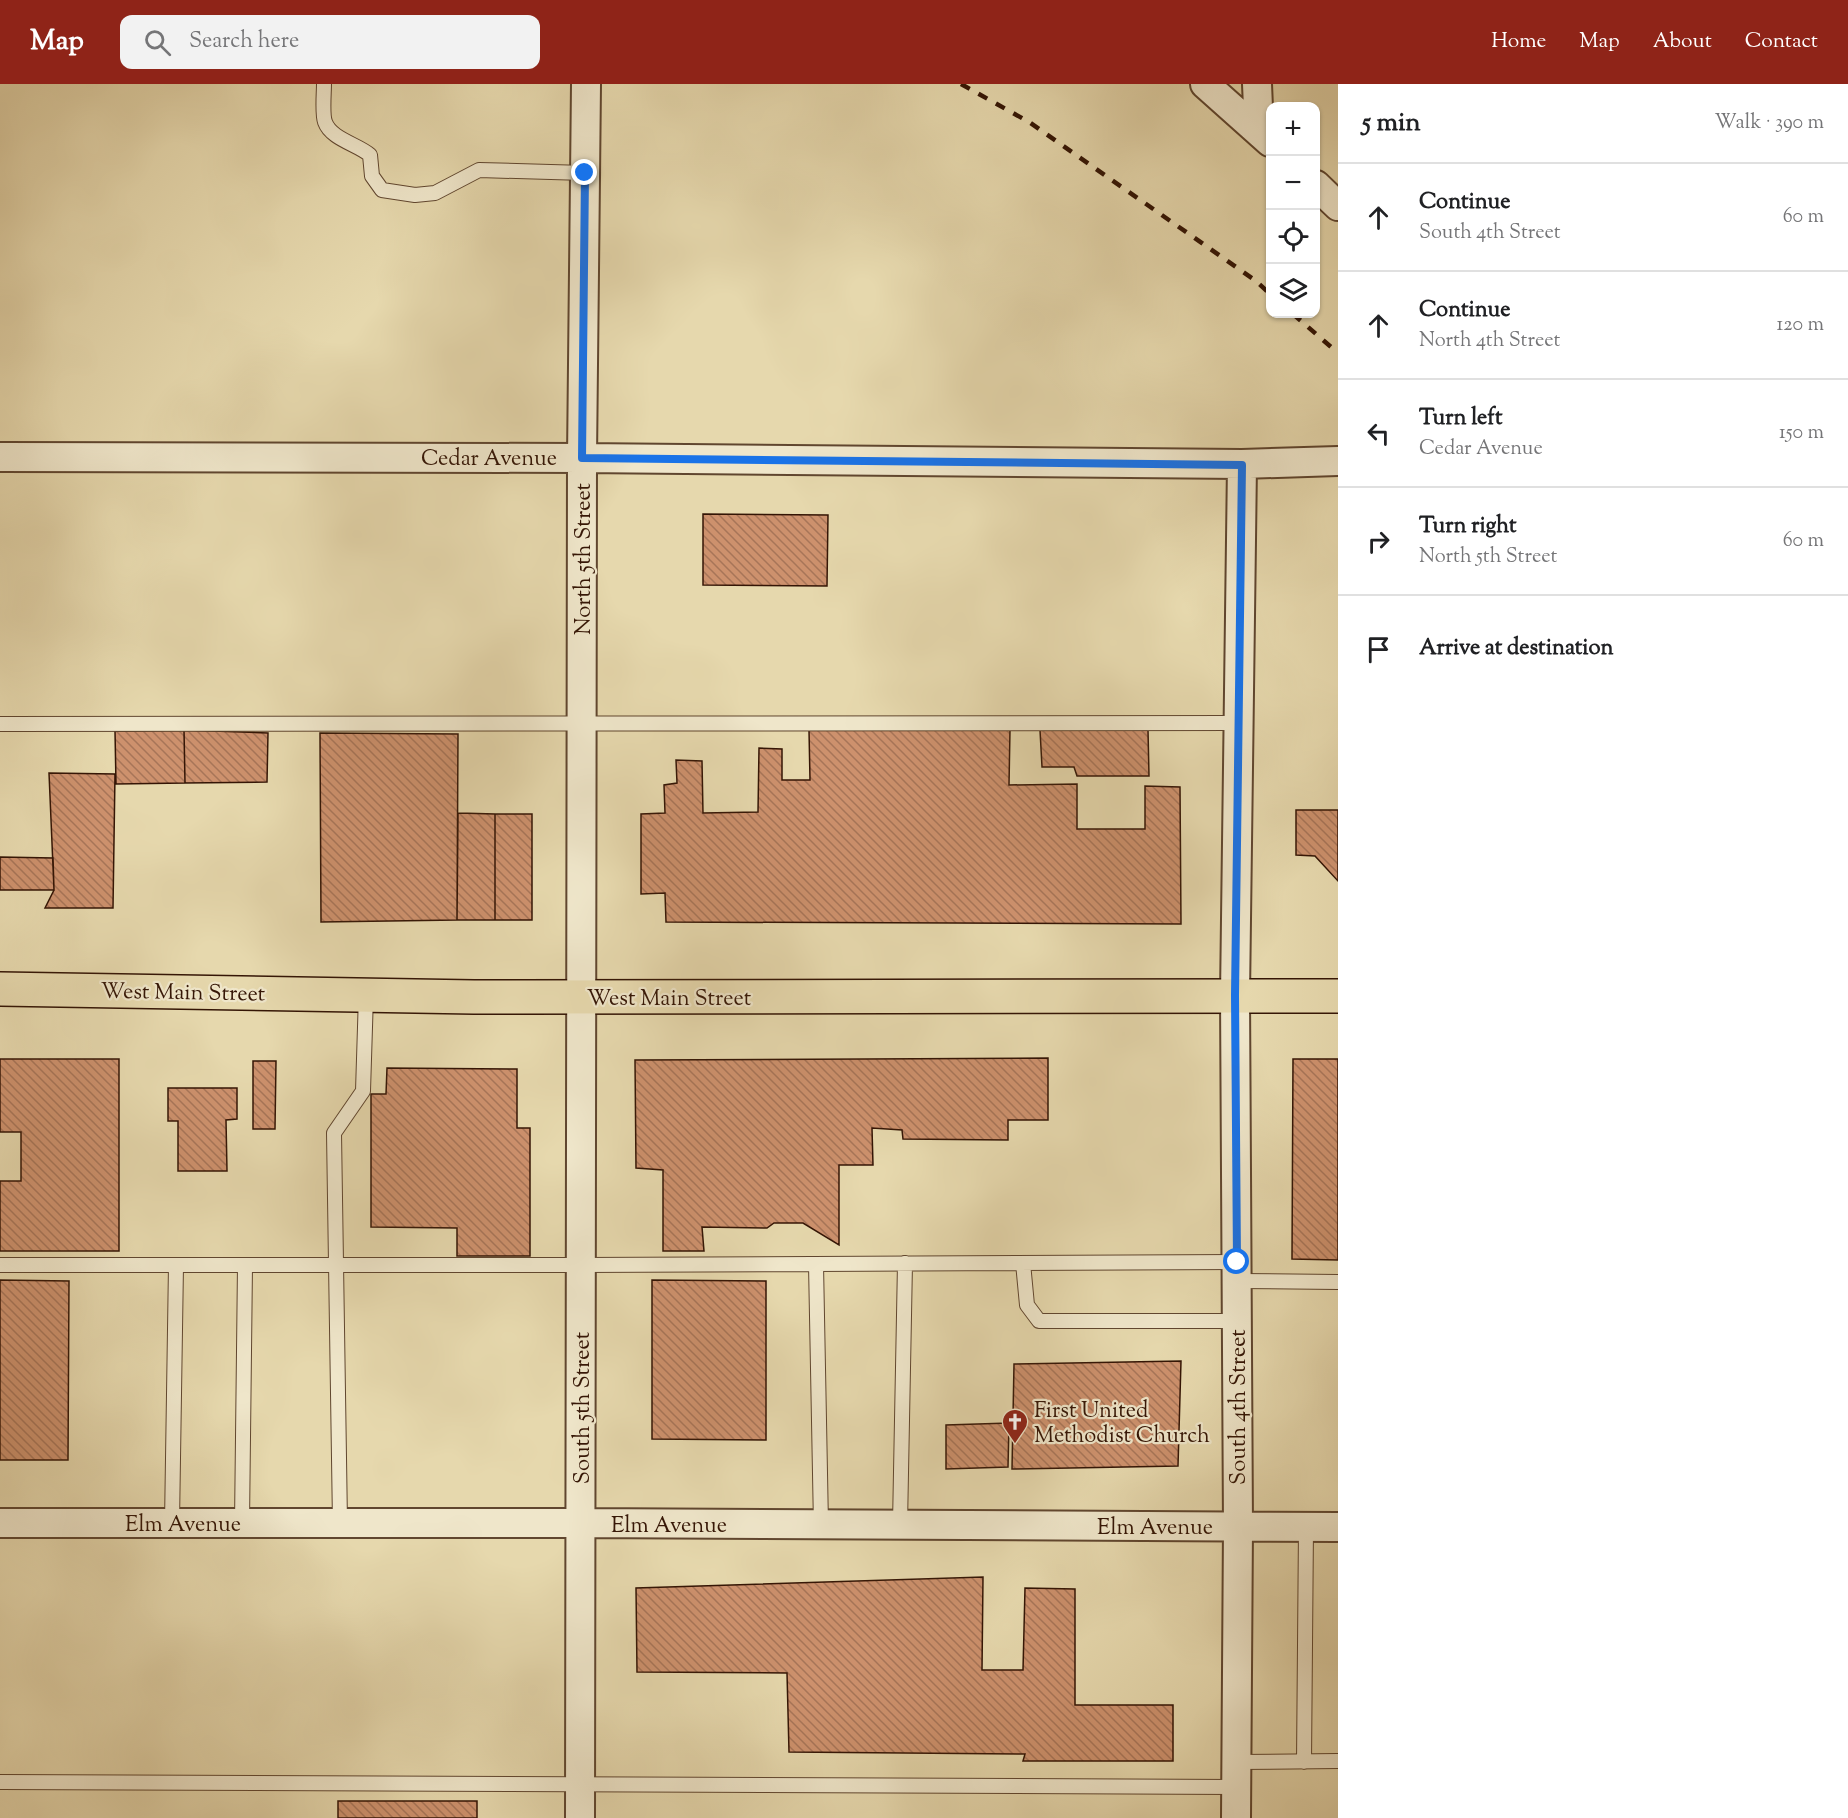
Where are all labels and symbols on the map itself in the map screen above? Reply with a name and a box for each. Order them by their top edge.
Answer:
route end [571,159,597,185]
street label: Cedar Avenue [421,444,557,476]
street label: North 5th Street [569,482,601,635]
street label: West Main Street [100,977,266,1011]
street label: West Main Street [587,984,752,1016]
route start [1223,1248,1249,1274]
street label: South 4th Street [1224,1329,1256,1485]
street label: South 5th Street [568,1331,600,1484]
place label: First United Methodist Church [1034,1396,1210,1453]
church icon: First United Methodist Church [1000,1407,1030,1445]
street label: Elm Avenue [125,1510,241,1542]
street label: Elm Avenue [611,1511,727,1543]
street label: Elm Avenue [1097,1513,1213,1545]

